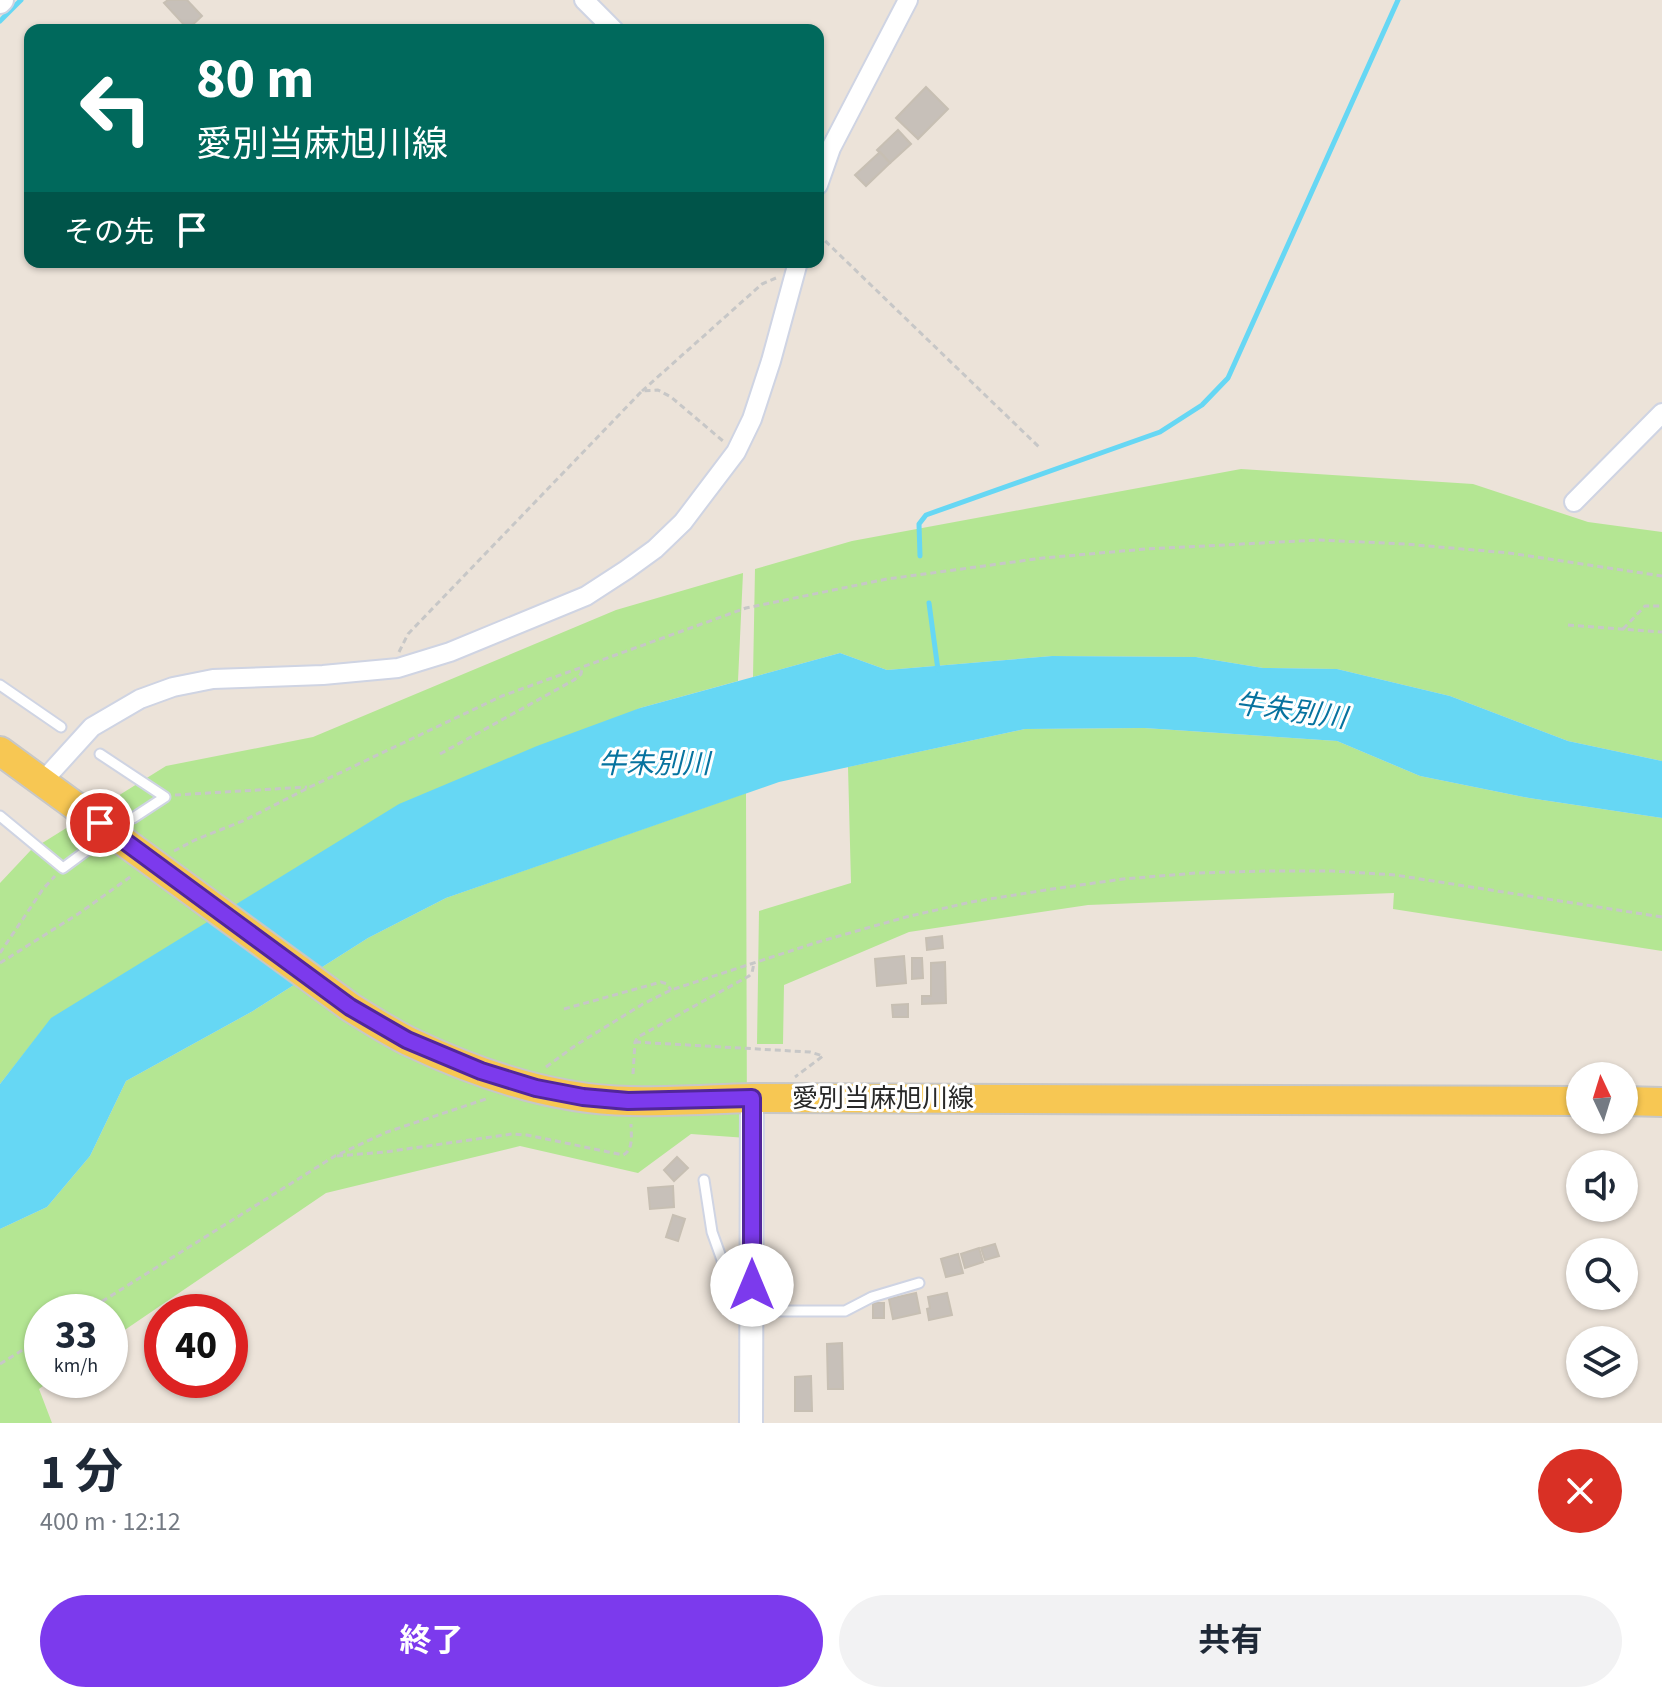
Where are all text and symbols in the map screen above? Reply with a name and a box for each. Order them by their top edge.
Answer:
text: 80 m [196,40,314,119]
icon: left [64,56,168,160]
text: 愛別当麻旭川線 [196,119,448,170]
icon: arrive [170,208,214,252]
text: その先 [64,211,154,254]
water label: 牛朱別川 [1233,683,1352,739]
water label: 牛朱別川 [598,744,713,784]
pin [66,789,134,857]
icon: arrive [78,801,122,845]
north arrow [1566,1062,1638,1134]
map controls [1566,1062,1638,1398]
street label: 愛別当麻旭川線 [792,1080,974,1117]
button: sound [1566,1150,1638,1222]
button: search [1566,1238,1638,1310]
position arrow [710,1243,794,1327]
speed limit sign: 40 [144,1294,248,1398]
text: 33 [55,1307,97,1364]
button: layers [1566,1326,1638,1398]
text: km/h [54,1352,98,1380]
text: 1 分 [40,1439,123,1507]
button: close [1538,1449,1622,1533]
text: 400 m · 12:12 [40,1503,181,1540]
button: 終了 [40,1595,823,1687]
button: 共有 [839,1595,1622,1687]

